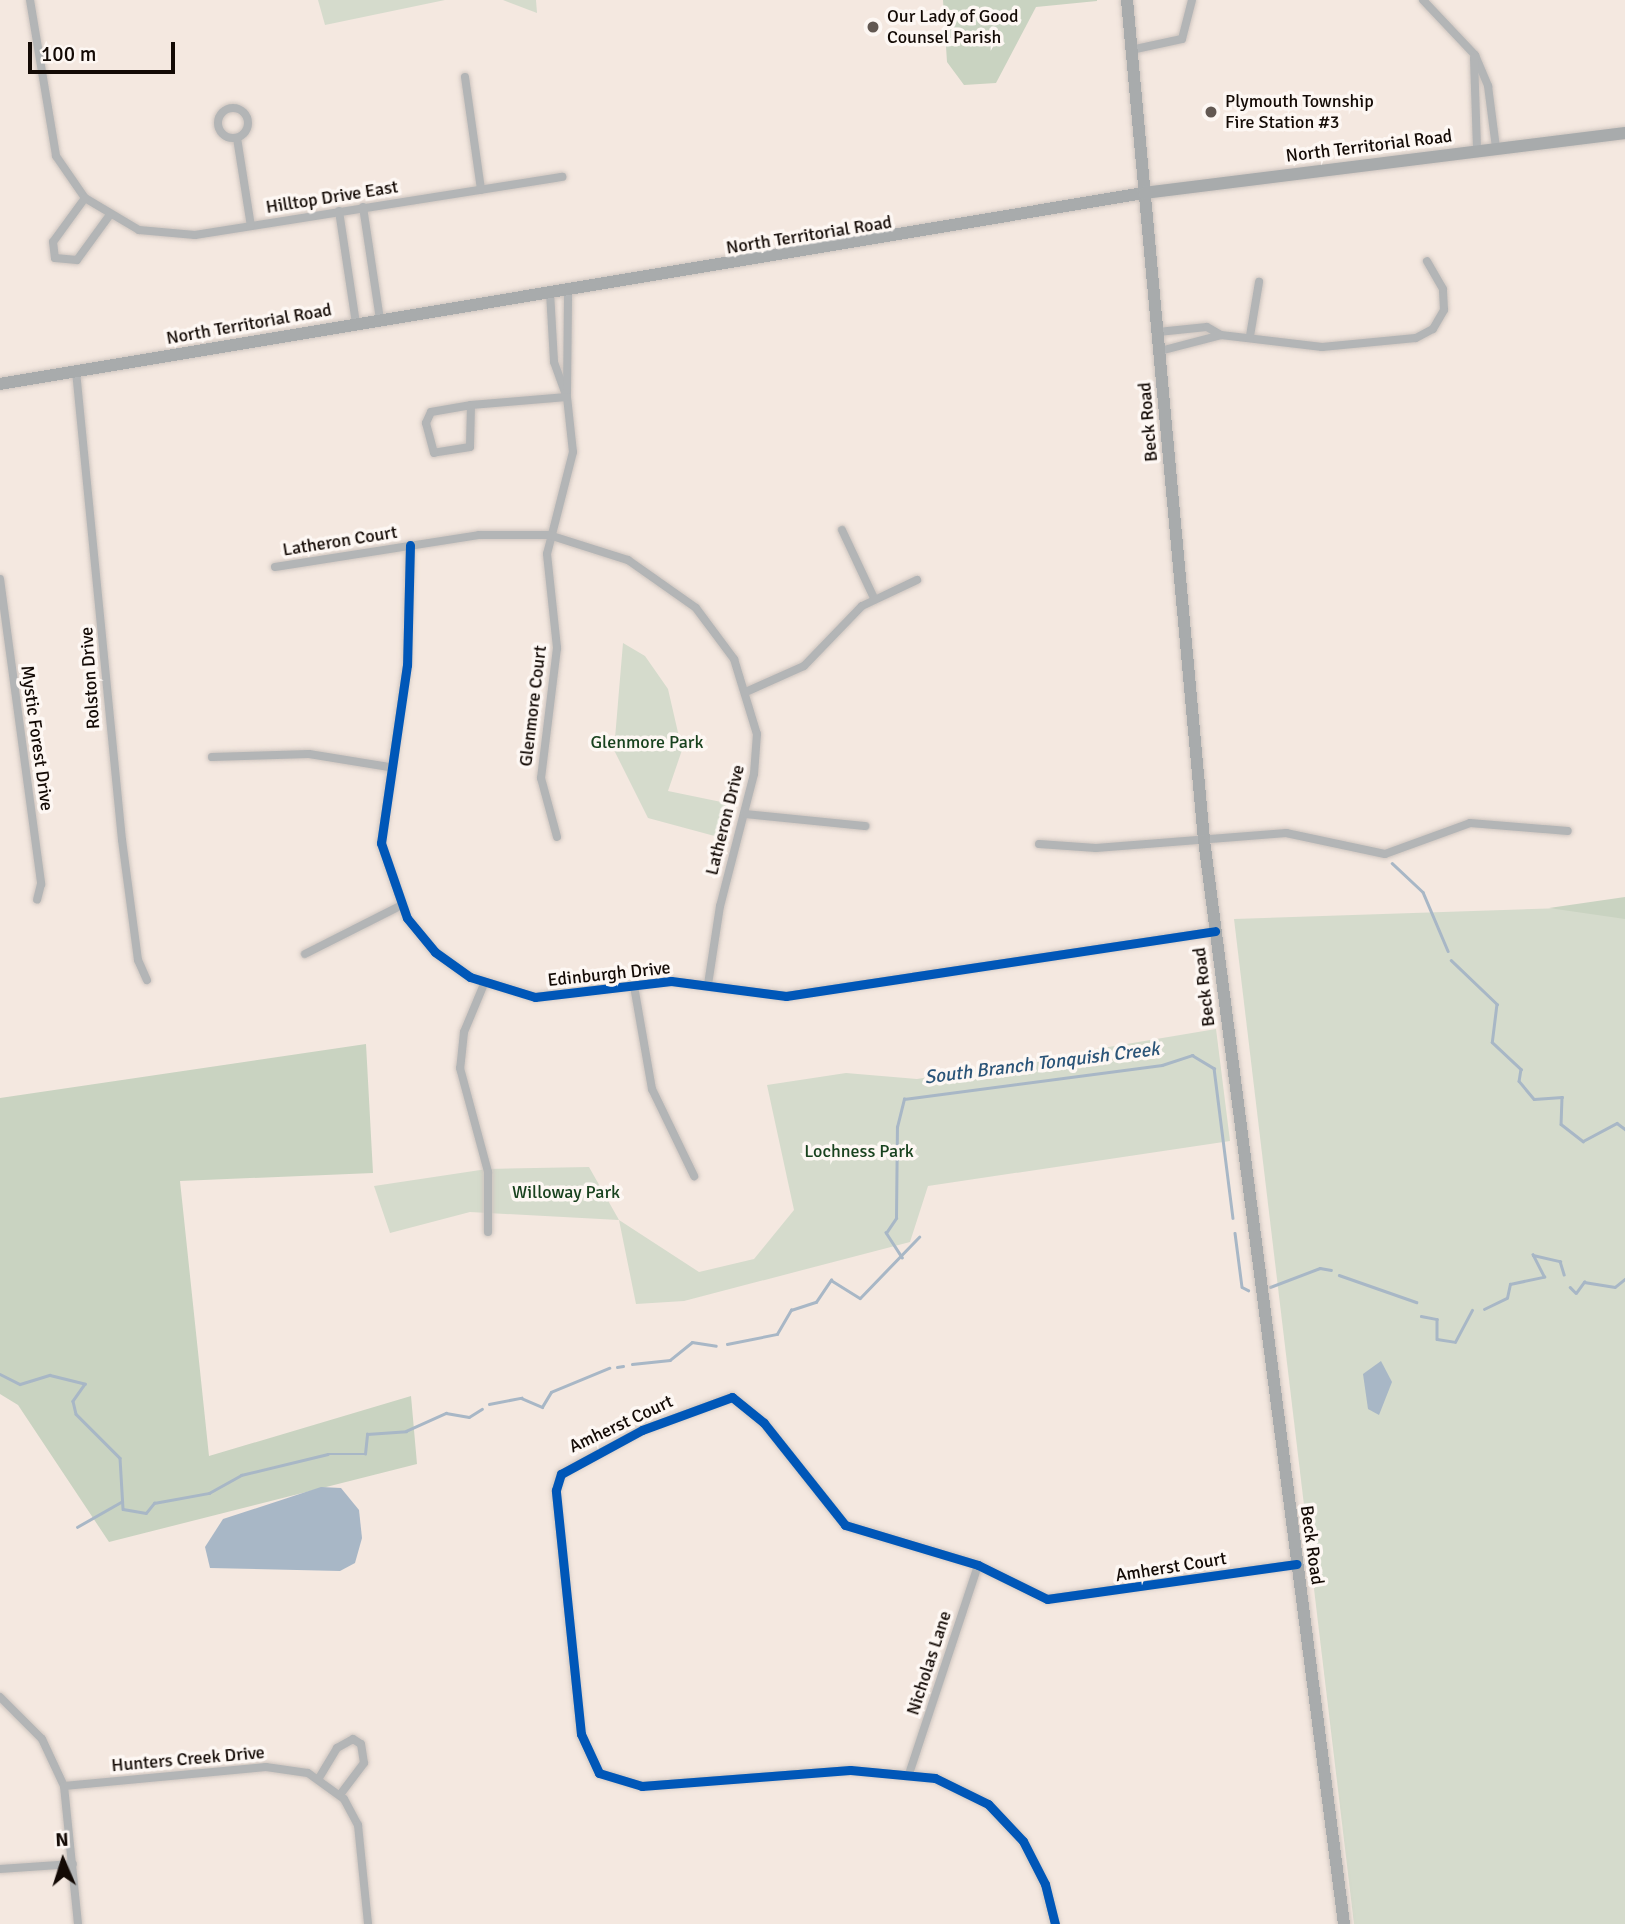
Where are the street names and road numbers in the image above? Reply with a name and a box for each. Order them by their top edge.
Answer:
street label: North Territorial Road [1285,125,1453,167]
street label: Hilltop Drive East [264,176,400,218]
street label: North Territorial Road [725,211,893,259]
street label: North Territorial Road [165,299,333,349]
street label: Beck Road [1134,381,1162,463]
street label: Latheron Court [281,521,399,561]
street label: Rolston Drive [76,626,104,730]
street label: Glenmore Court [515,644,551,768]
street label: Mystic Forest Drive [16,664,58,812]
street label: Latheron Drive [701,763,749,877]
street label: Beck Road [1188,946,1220,1028]
street label: Edinburgh Drive [546,957,672,991]
street label: Amherst Court [566,1391,676,1457]
street label: Beck Road [1296,1504,1328,1586]
street label: Amherst Court [1114,1548,1228,1586]
street label: Nicholas Lane [902,1608,956,1718]
street label: Hunters Creek Drive [110,1742,266,1776]

